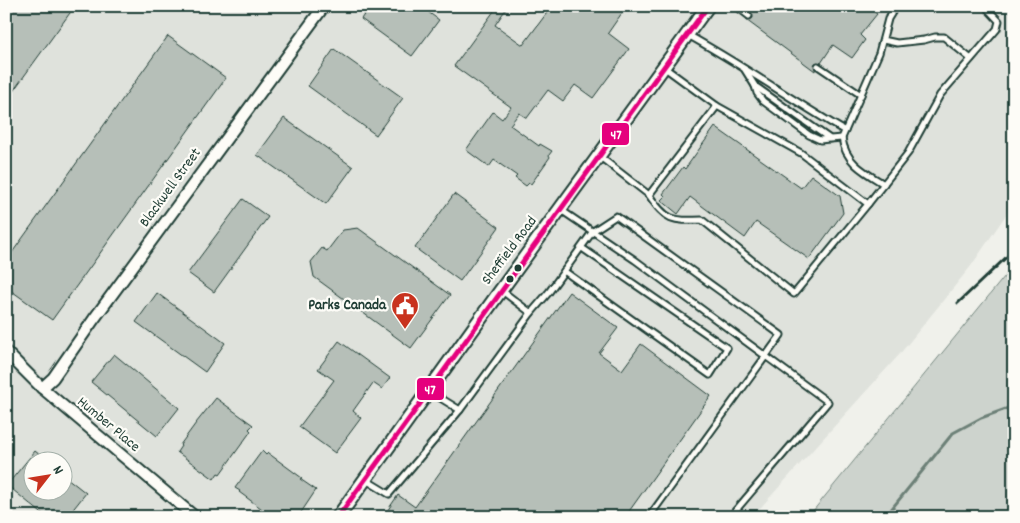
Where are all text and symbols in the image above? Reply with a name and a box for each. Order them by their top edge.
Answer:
line badge: 47 [601,122,630,146]
text: 47 [610,126,622,146]
street label: Blackwell Street [135,143,208,232]
street label: Sheffield Road [477,212,543,290]
unlabelled marker [513,263,523,273]
unlabelled marker [505,274,515,284]
public building icon: Parks Canada [390,291,420,330]
place label: Parks Canada [308,295,387,317]
line badge: 47 [416,377,445,401]
text: 47 [424,381,436,401]
street label: Humber Place [72,392,145,458]
north arrow [22,450,72,500]
text: N [47,462,68,479]

